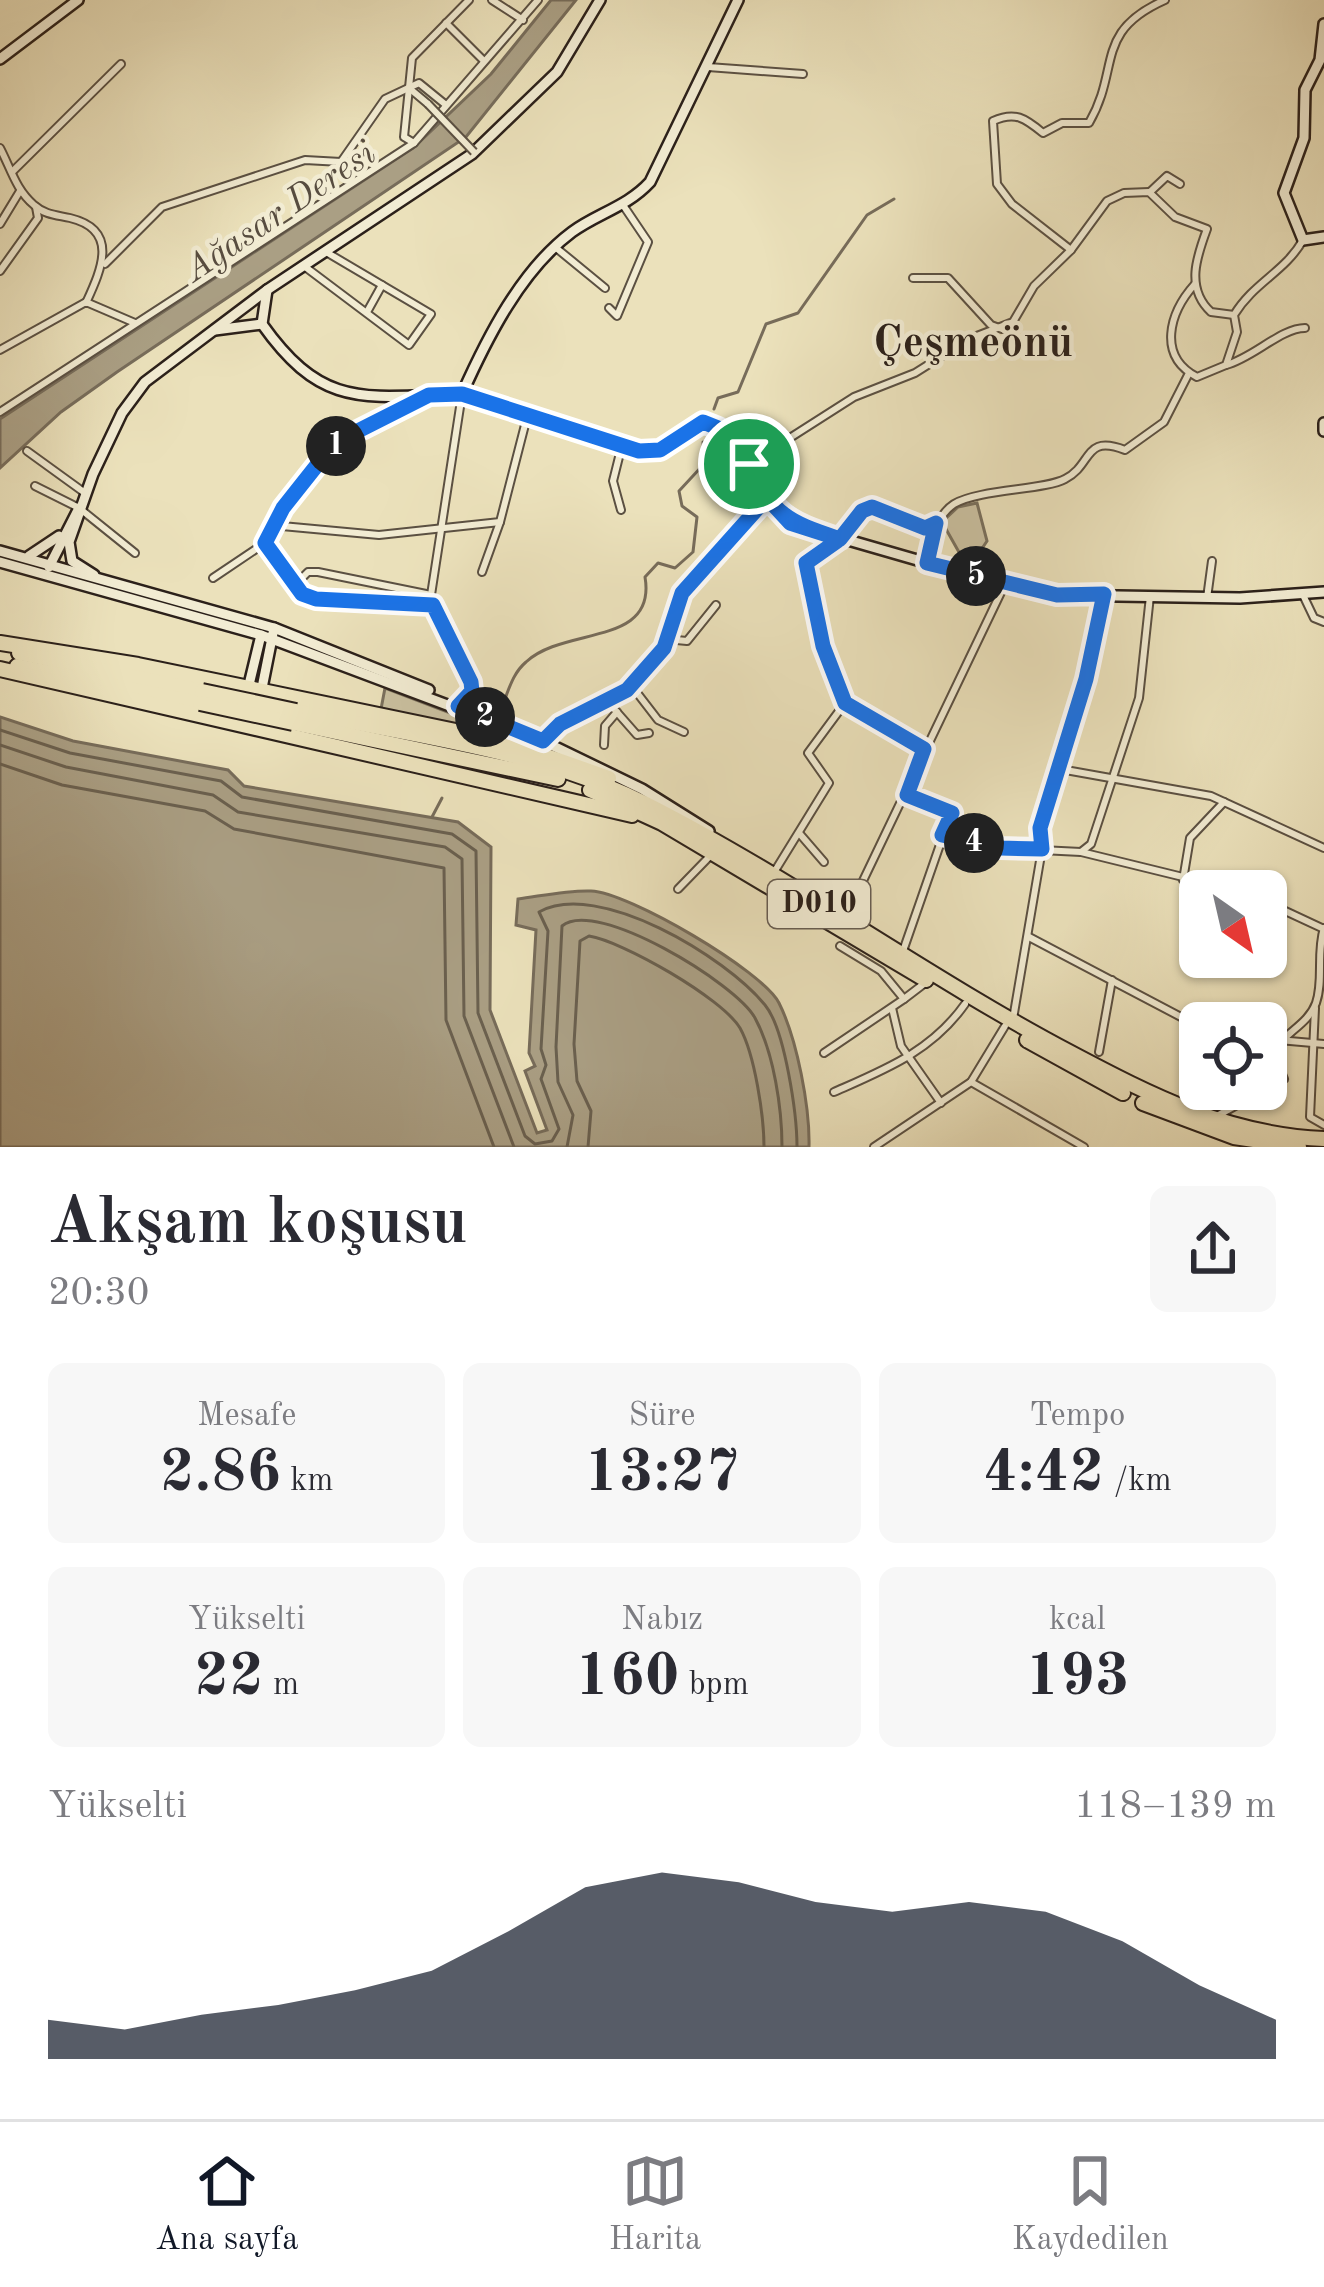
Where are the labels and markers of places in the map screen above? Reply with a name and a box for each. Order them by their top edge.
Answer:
pin [698,413,800,515]
pin: 1 [306,416,366,476]
pin: 5 [946,546,1006,606]
pin: 2 [455,687,515,747]
pin: 4 [944,813,1004,873]

